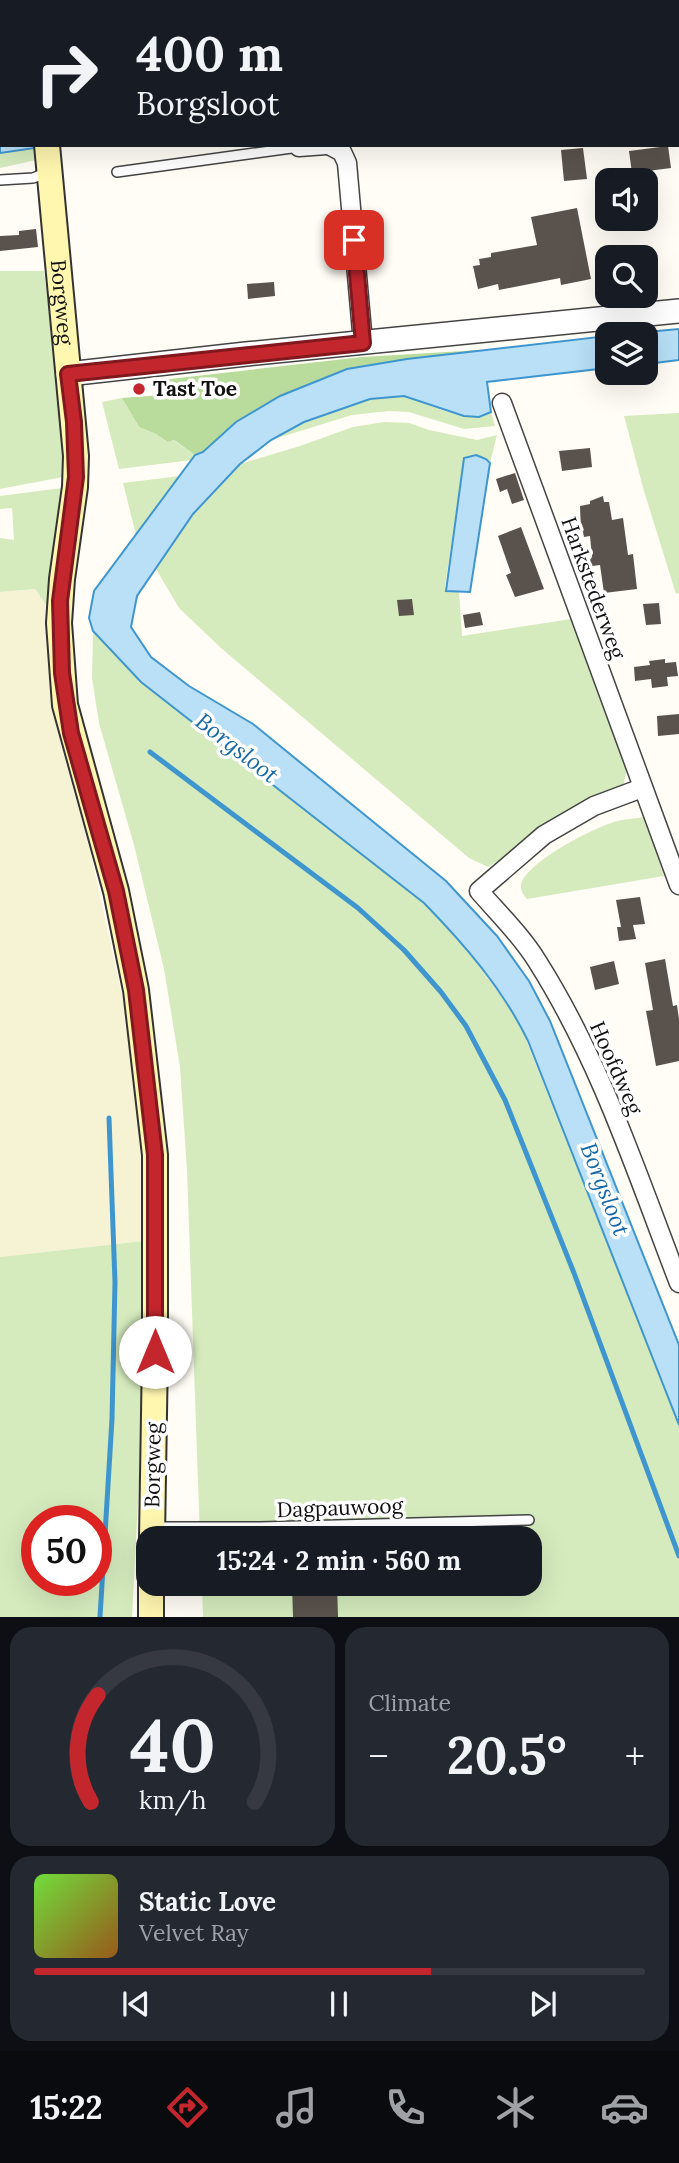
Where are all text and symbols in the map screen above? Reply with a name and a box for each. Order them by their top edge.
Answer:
text: 400 m [136,22,283,84]
icon: right [21,28,112,119]
text: Borgsloot [136,83,279,124]
map controls [595,168,658,385]
button: sound [595,168,658,231]
pin [324,210,384,270]
icon: arrive [335,221,373,259]
button: search [595,245,658,308]
street label: Borgweg [45,258,80,347]
button: layers [595,322,658,385]
place label: Tast Toe [153,375,237,402]
marker: Tast Toe [131,381,147,397]
street label: Harkstederweg [555,513,632,663]
water label: Borgsloot [190,706,285,789]
street label: Hoofdweg [584,1017,649,1119]
water label: Borgsloot [574,1138,637,1240]
position arrow [118,1315,192,1389]
street label: Borgweg [138,1422,167,1508]
street label: Dagpauwoog [276,1492,404,1523]
speed limit sign: 50 [21,1505,112,1596]
text: 15:24 · 2 min · 560 m [217,1544,461,1577]
text: Climate [369,1688,451,1717]
text: 40 [129,1700,215,1793]
text: 20.5° [447,1722,567,1788]
text: − [369,1732,389,1780]
text: + [625,1732,645,1780]
text: km/h [138,1784,206,1816]
text: Static Love [139,1885,276,1918]
text: Velvet Ray [139,1918,249,1947]
icon: previous [117,1985,155,2023]
icon: pause [320,1985,358,2023]
icon: next [524,1985,562,2023]
icon: directions [163,2083,212,2132]
icon: music [272,2083,321,2132]
icon: phone [381,2083,430,2132]
icon: climate [491,2083,540,2132]
icon: car [600,2083,649,2132]
text: 15:22 [30,2087,103,2128]

